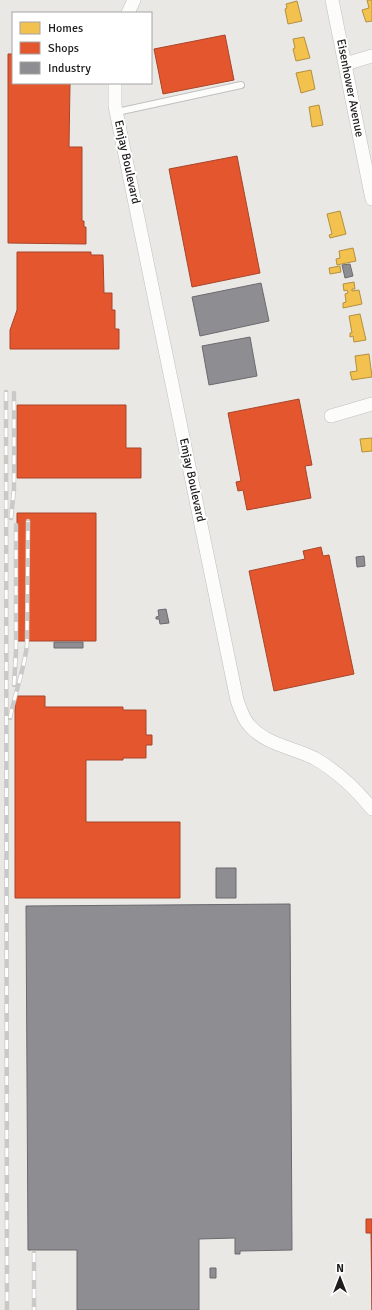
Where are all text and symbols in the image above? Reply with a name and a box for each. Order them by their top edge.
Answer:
legend [12,12,152,84]
text: Homes [48,21,83,36]
street label: Eisenhower Avenue [333,38,367,138]
text: Shops [48,41,79,56]
text: Industry [48,61,91,76]
street label: Emjay Boulevard [111,119,143,205]
street label: Emjay Boulevard [176,437,208,523]
north arrow [320,1258,360,1298]
text: N [336,1262,344,1275]

